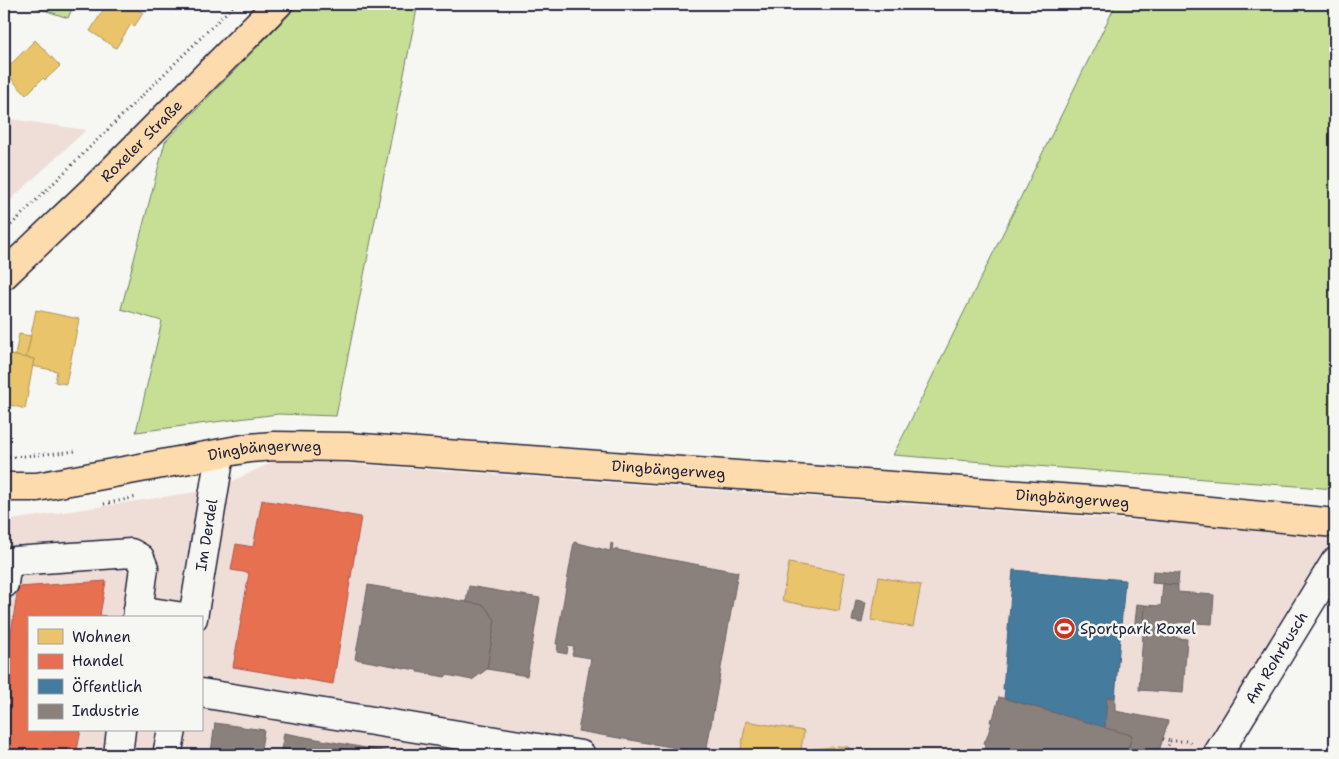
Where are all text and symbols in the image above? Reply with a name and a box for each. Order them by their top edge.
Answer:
street label: Roxeler Straße [96,96,187,187]
street label: Dingbängerweg [206,436,322,465]
street label: Dingbängerweg [611,456,726,484]
street label: Dingbängerweg [1015,485,1130,513]
street label: Im Derdel [191,497,222,573]
street label: Am Rohrbusch [1241,608,1312,708]
legend [28,616,202,732]
sports icon: Sportpark Roxel [1052,617,1076,641]
place label: Sportpark Roxel [1080,619,1196,639]
text: Wohnen [72,627,131,647]
text: Handel [72,651,124,671]
text: Öffentlich [72,677,142,697]
text: Industrie [72,701,139,721]

